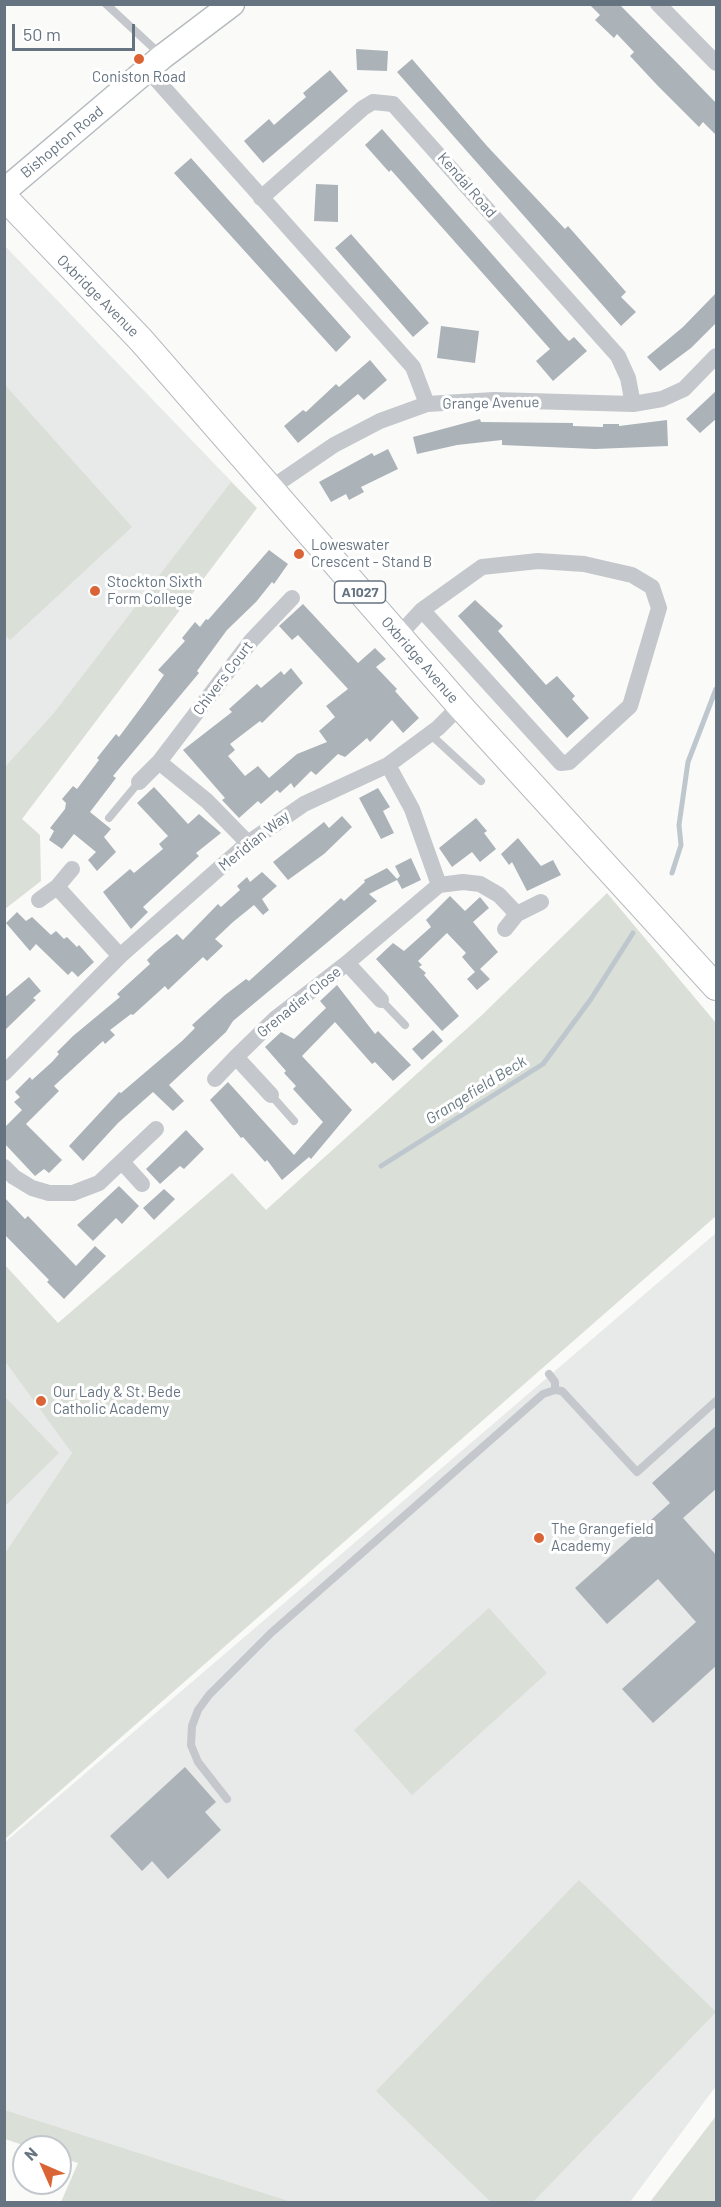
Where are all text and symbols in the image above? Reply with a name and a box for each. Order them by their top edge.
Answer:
scale bar [15,12,138,50]
text: 50 m [23,23,61,45]
marker: Coniston Road [132,52,146,66]
place label: Coniston Road [92,68,186,86]
street label: Bishopton Road [17,102,107,182]
street label: Kendal Road [434,149,500,221]
street label: Oxbridge Avenue [53,251,143,341]
street label: Grange Avenue [442,393,540,413]
place label: Loweswater Crescent - Stand B [311,536,432,571]
marker: Loweswater Crescent - Stand B [292,547,306,561]
place label: Stockton Sixth Form College [107,573,202,608]
road number: A1027 [334,581,386,603]
marker: Stockton Sixth Form College [88,584,102,598]
street label: Oxbridge Avenue [378,613,462,707]
street label: Chivers Court [189,637,257,719]
street label: Meridian Way [215,807,293,875]
street label: Grenadier Close [253,963,345,1041]
water label: Grangefield Beck [422,1051,530,1129]
place label: Our Lady & St. Bede Catholic Academy [53,1383,181,1418]
marker: Our Lady & St. Bede Catholic Academy [34,1394,48,1408]
place label: The Grangefield Academy [551,1520,654,1555]
marker: The Grangefield Academy [532,1531,546,1545]
north arrow [12,2135,72,2195]
text: N [20,2143,41,2164]

